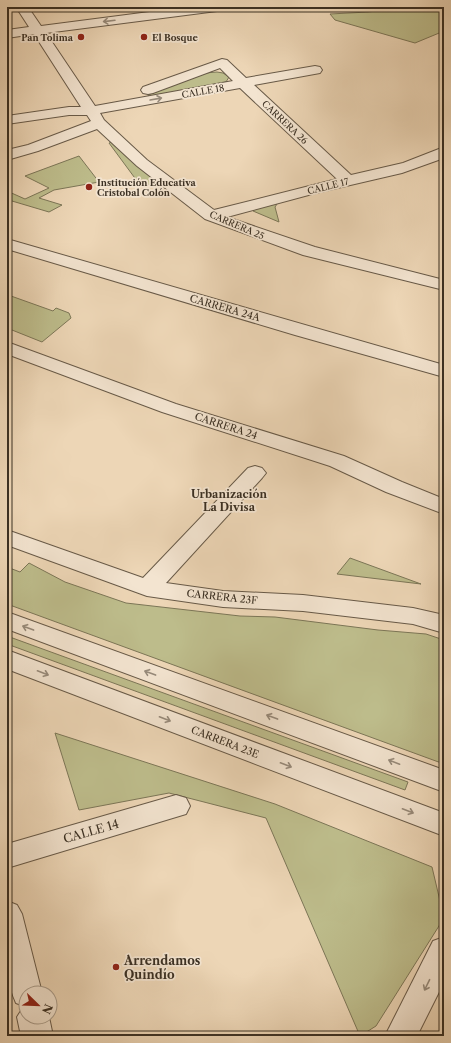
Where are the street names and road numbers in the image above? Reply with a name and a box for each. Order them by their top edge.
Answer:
street label: CALLE 18 [181,82,225,100]
street label: CARRERA 26 [260,98,310,146]
street label: CALLE 17 [306,175,350,196]
street label: CARRERA 25 [208,209,266,242]
street label: CARRERA 24A [188,292,262,324]
street label: CARRERA 24 [193,410,259,442]
street label: CARRERA 23F [186,587,259,607]
street label: CARRERA 23E [189,723,261,761]
street label: CALLE 14 [61,816,121,846]

